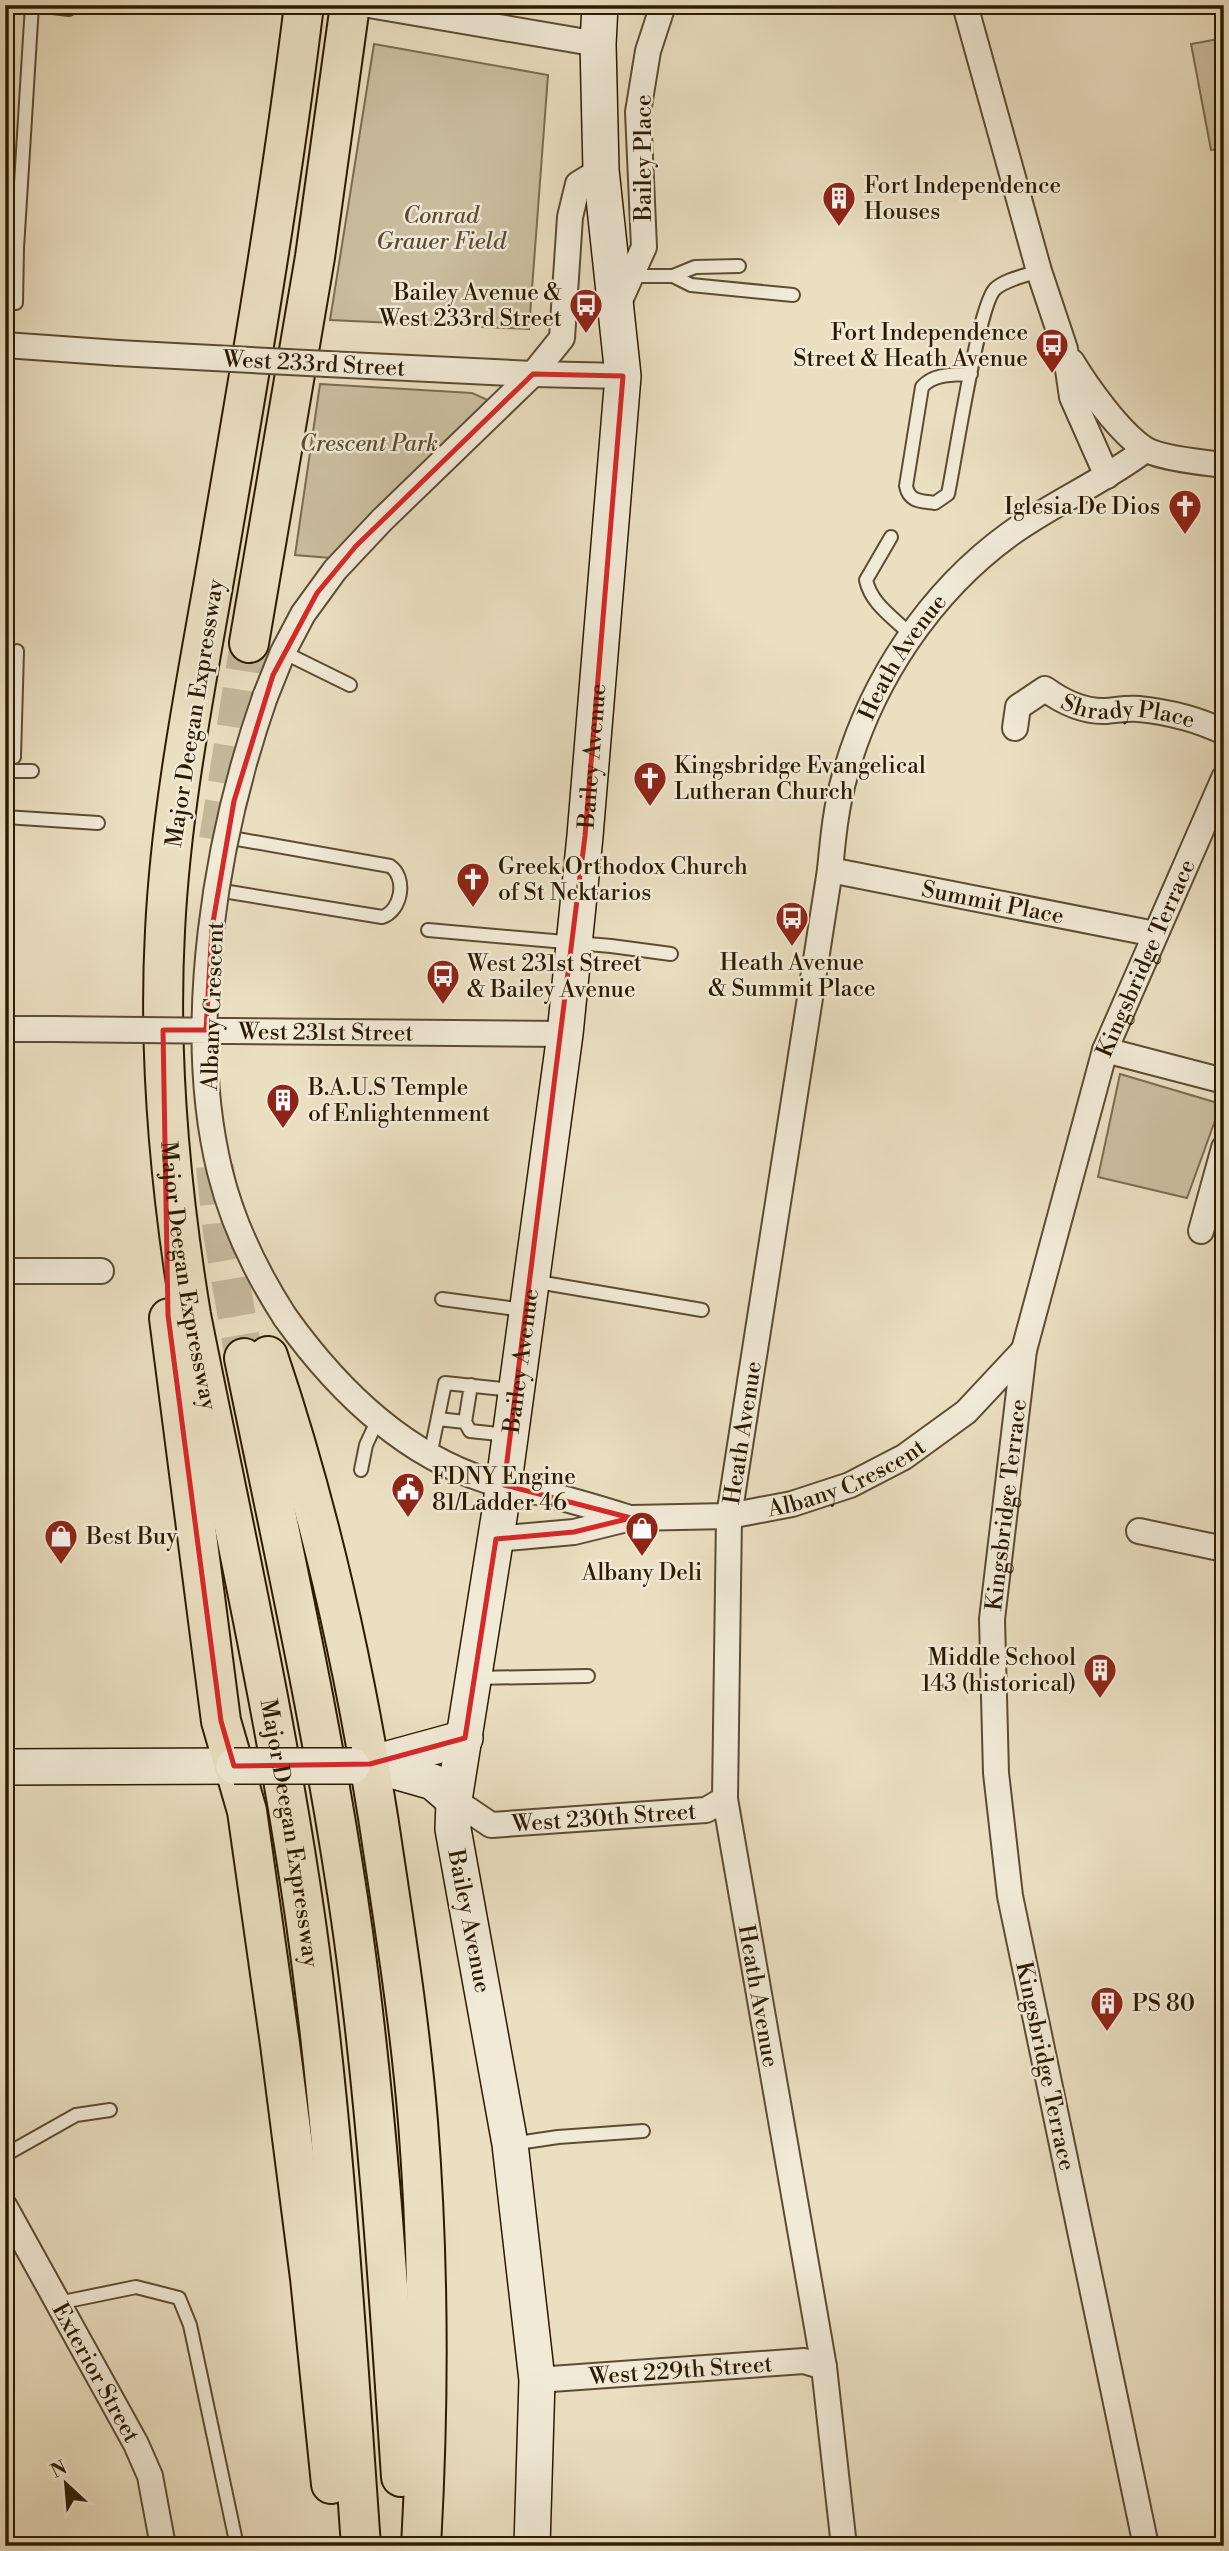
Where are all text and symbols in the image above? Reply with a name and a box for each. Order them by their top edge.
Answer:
street label: Bailey Place [630,94,658,223]
place label: Fort Independence Houses [864,172,1061,226]
building icon: Fort Independence Houses [820,179,858,228]
park label: Conrad Grauer Field [376,202,507,256]
place label: Bailey Avenue & West 233rd Street [378,279,563,333]
bus stop icon: Bailey Avenue & West 233rd Street [567,286,605,335]
place label: Fort Independence Street & Heath Avenue [793,319,1028,373]
bus stop icon: Fort Independence Street & Heath Avenue [1033,326,1071,375]
street label: West 233rd Street [221,345,406,383]
park label: Crescent Park [300,430,438,458]
church icon: Iglesia De Dios [1166,487,1204,536]
place label: Iglesia De Dios [1004,493,1160,521]
street label: Major Deegan Expressway [160,576,230,849]
street label: Heath Avenue [853,588,953,725]
street label: Bailey Avenue [573,682,613,831]
street label: Shrady Place [1056,688,1198,735]
place label: Kingsbridge Evangelical Lutheran Church [674,752,926,806]
church icon: Kingsbridge Evangelical Lutheran Church [631,759,669,808]
place label: Greek Orthodox Church of St Nektarios [498,853,748,907]
street label: Kingsbridge Terrace [1091,855,1202,1062]
church icon: Greek Orthodox Church of St Nektarios [454,860,492,909]
street label: Summit Place [919,875,1066,931]
bus stop icon: Heath Avenue & Summit Place [773,899,811,948]
street label: Albany Crescent [196,921,230,1092]
place label: Heath Avenue & Summit Place [708,949,876,1003]
place label: West 231st Street & Bailey Avenue [466,950,642,1004]
bus stop icon: West 231st Street & Bailey Avenue [424,957,462,1006]
street label: West 231st Street [237,1018,414,1048]
place label: B.A.U.S Temple of Enlightenment [307,1074,490,1128]
building icon: B.A.U.S Temple of Enlightenment [264,1081,302,1130]
street label: Major Deegan Expressway [154,1140,223,1413]
street label: Bailey Avenue [498,1287,545,1436]
street label: Heath Avenue [718,1359,768,1506]
street label: Kingsbridge Terrace [980,1397,1033,1612]
street label: Albany Crescent [764,1433,931,1524]
place label: FDNY Engine 81/Ladder 46 [432,1463,576,1517]
public building icon: FDNY Engine 81/Ladder 46 [389,1470,427,1519]
shop icon: Albany Deli [623,1509,661,1558]
shop icon: Best Buy [42,1517,80,1566]
place label: Best Buy [85,1523,178,1551]
place label: Albany Deli [581,1559,702,1587]
place label: Middle School 143 (historical) [921,1644,1076,1698]
building icon: Middle School 143 (historical) [1081,1651,1119,1700]
street label: Major Deegan Expressway [254,1697,325,1970]
street label: West 230th Street [510,1798,697,1839]
street label: Bailey Avenue [441,1846,497,1995]
street label: Heath Avenue [732,1923,784,2070]
street label: Kingsbridge Terrace [1009,1959,1081,2173]
building icon: PS 80 [1088,1984,1126,2033]
place label: PS 80 [1132,1990,1195,2018]
street label: Exterior Street [46,2298,145,2448]
street label: West 229th Street [587,2350,773,2391]
north arrow [32,2450,102,2520]
text: N [47,2456,71,2484]

